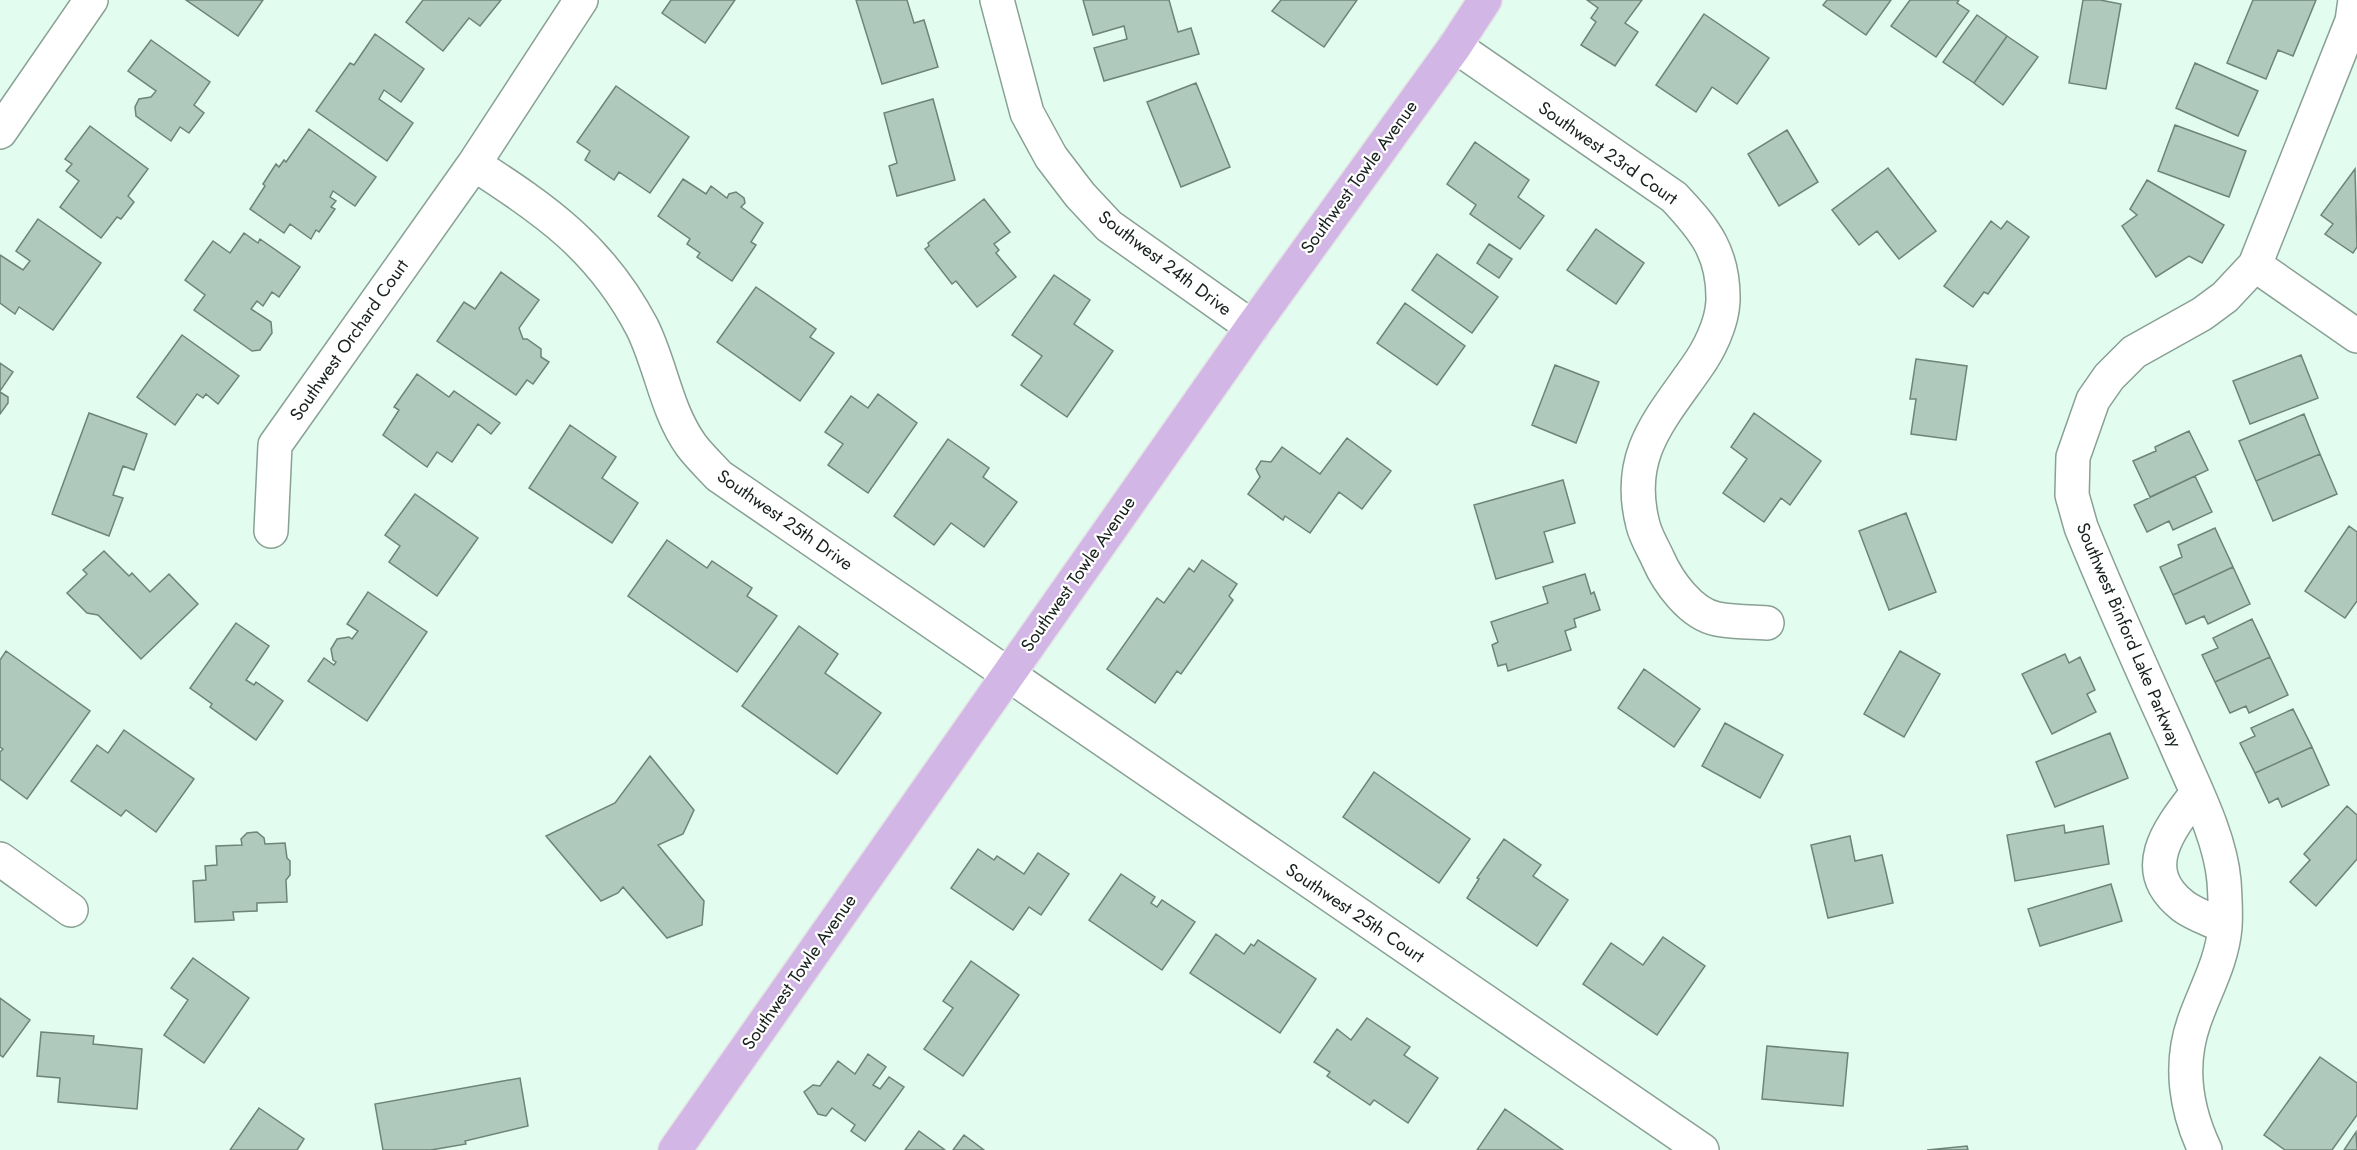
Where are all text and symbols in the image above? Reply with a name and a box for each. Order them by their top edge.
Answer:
street label: Southwest Towle Avenue [1294,95,1424,259]
street label: Southwest 23rd Court [1533,95,1684,211]
street label: Southwest 24th Drive [1093,204,1237,322]
street label: Southwest Orchard Court [283,253,415,426]
street label: Southwest 25th Drive [712,463,858,577]
street label: Southwest Towle Avenue [1014,491,1142,657]
street label: Southwest Binford Lake Parkway [2070,518,2188,752]
street label: Southwest 25th Court [1280,857,1430,970]
street label: Southwest Towle Avenue [735,889,863,1055]

